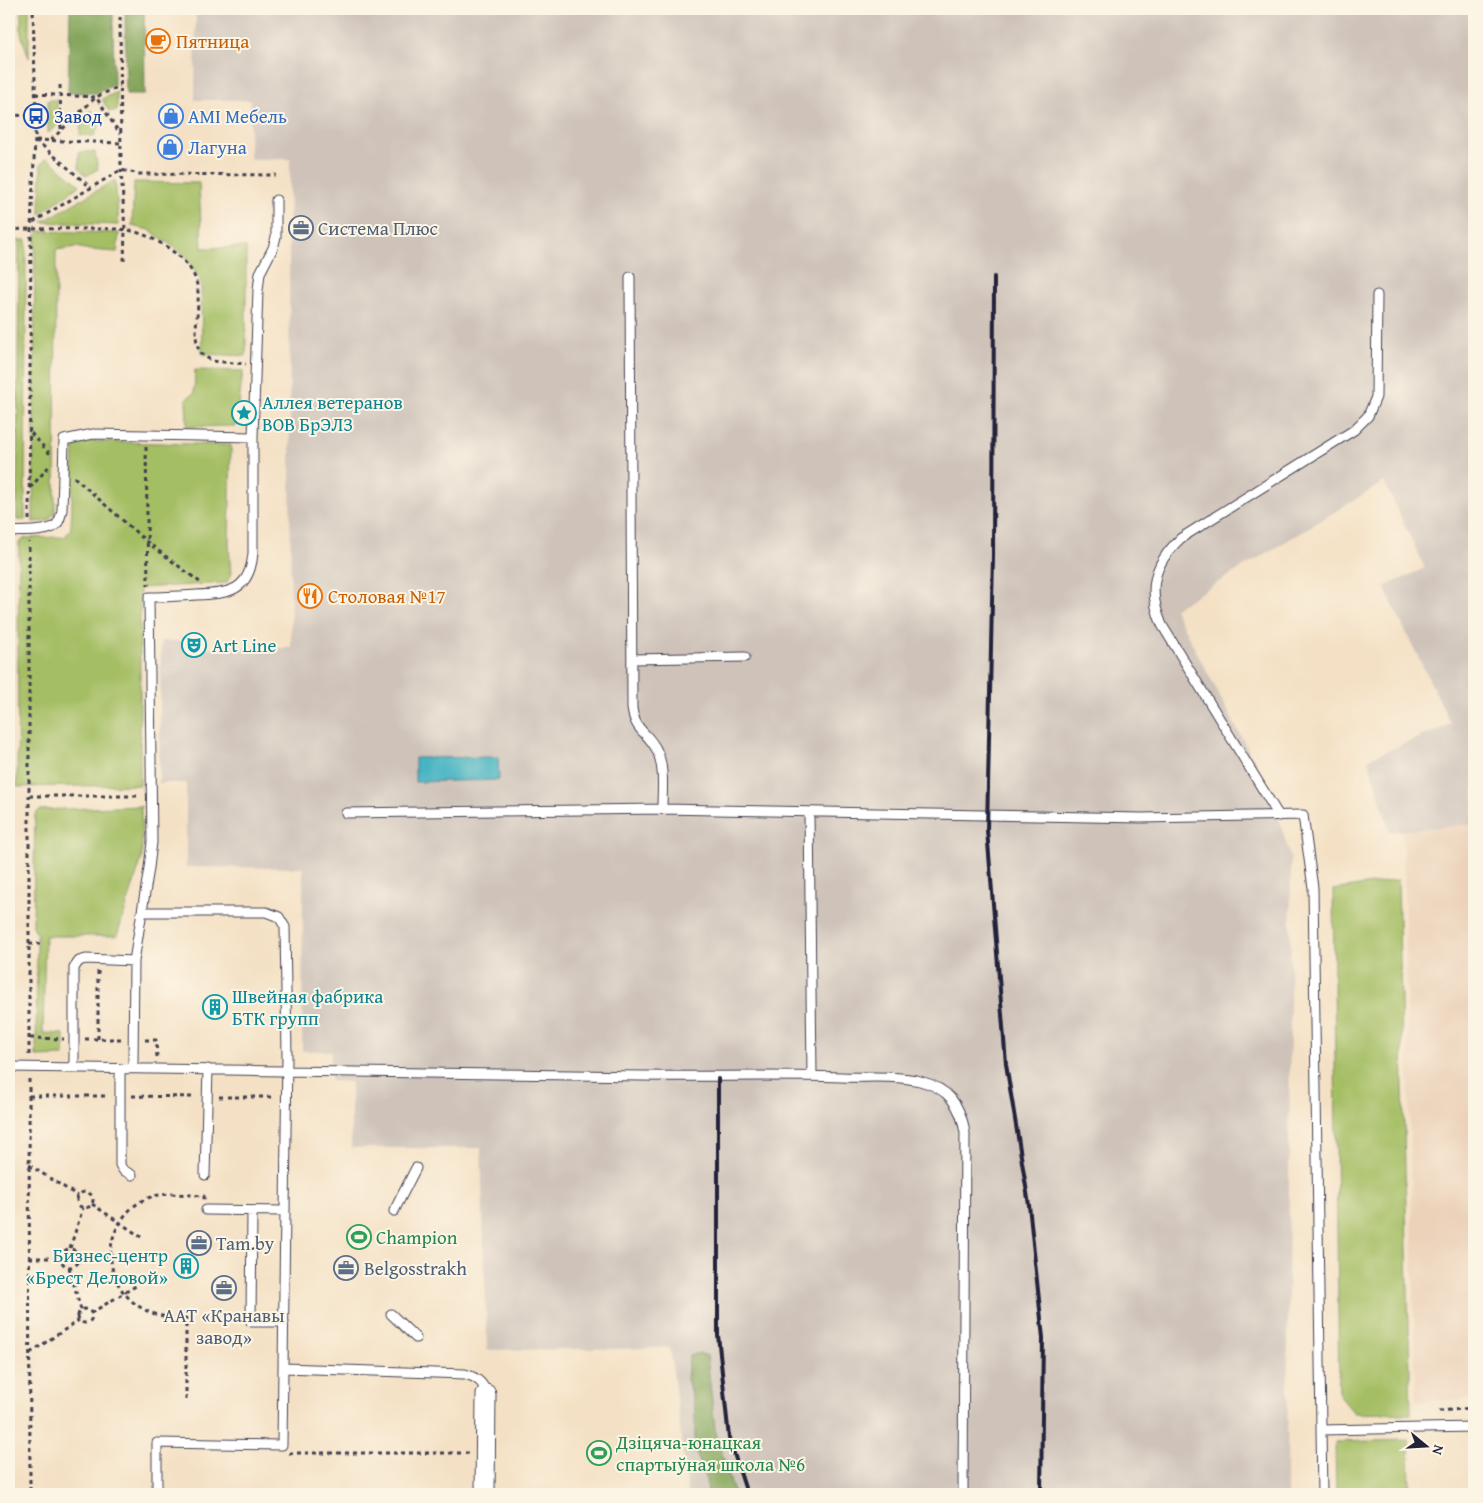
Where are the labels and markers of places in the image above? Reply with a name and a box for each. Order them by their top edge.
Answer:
place label: Пятница [176,27,249,55]
cafe icon: Пятница [145,28,171,54]
place label: Завод [54,102,102,130]
place label: AMI Мебель [188,102,287,130]
bus stop icon: Завод [23,103,49,129]
shop icon: AMI Мебель [158,103,184,129]
place label: Лагуна [188,133,247,161]
shop icon: Лагуна [157,134,183,160]
place label: Система Плюс [318,214,438,242]
office icon: Система Плюс [288,215,314,241]
place label: Аллея ветеранов ВОВ БрЭЛЗ [262,388,403,438]
place icon: Аллея ветеранов ВОВ БрЭЛЗ [231,400,257,426]
place label: Столовая №17 [328,582,446,610]
restaurant icon: Столовая №17 [297,583,323,609]
place label: Art Line [212,631,277,659]
theatre icon: Art Line [181,632,207,658]
place label: Швейная фабрика БТК групп [232,982,383,1032]
building icon: Швейная фабрика БТК групп [202,994,228,1020]
place label: Champion [376,1223,458,1251]
sports icon: Champion [346,1224,372,1250]
place label: Tam.by [216,1229,275,1257]
office icon: Tam.by [186,1230,212,1256]
place label: Бизнес-центр «Брест Деловой» [26,1241,168,1291]
building icon: Бизнес-центр «Брест Деловой» [173,1253,199,1279]
place label: Belgosstrakh [364,1254,467,1282]
office icon: Belgosstrakh [333,1255,359,1281]
office icon: ААТ «Кранавы завод» [211,1275,237,1301]
place label: ААТ «Кранавы завод» [164,1301,284,1351]
place label: Дзіцяча-юнацкая спартыўная школа №6 [615,1428,805,1478]
sports icon: Дзіцяча-юнацкая спартыўная школа №6 [586,1440,612,1466]

